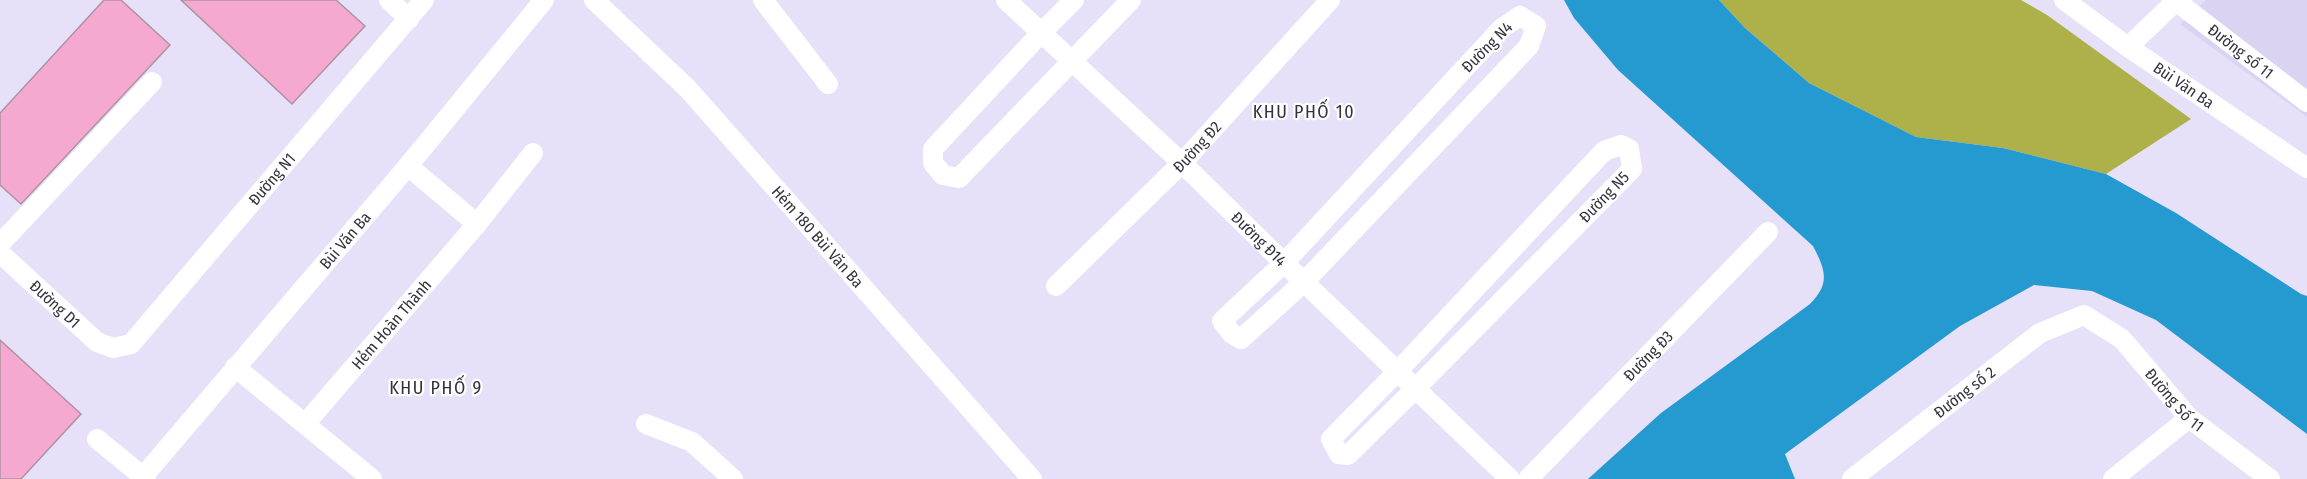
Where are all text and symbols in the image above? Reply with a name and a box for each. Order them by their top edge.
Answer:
street label: Đường N4 [1458,18,1516,76]
street label: Đường số 11 [2204,20,2278,82]
street label: Bùi Văn Ba [2150,58,2218,112]
district label: KHU PHỐ 10 [1253,98,1355,123]
street label: Đường Đ2 [1169,117,1225,176]
street label: Đường N1 [244,149,299,209]
street label: Đường N5 [1575,168,1633,226]
street label: Hẻm 180 Bùi Văn Ba [768,182,868,291]
street label: Đường Đ14 [1228,207,1291,270]
street label: Bùi Văn Ba [315,208,375,273]
street label: Hẻm Hoàn Thành [347,275,435,373]
street label: Đường D1 [26,276,84,332]
street label: Đường Đ3 [1619,326,1677,385]
street label: Đường số 2 [1930,362,1999,422]
street label: Đường Số 11 [2141,364,2208,435]
district label: KHU PHỐ 9 [389,374,483,399]

